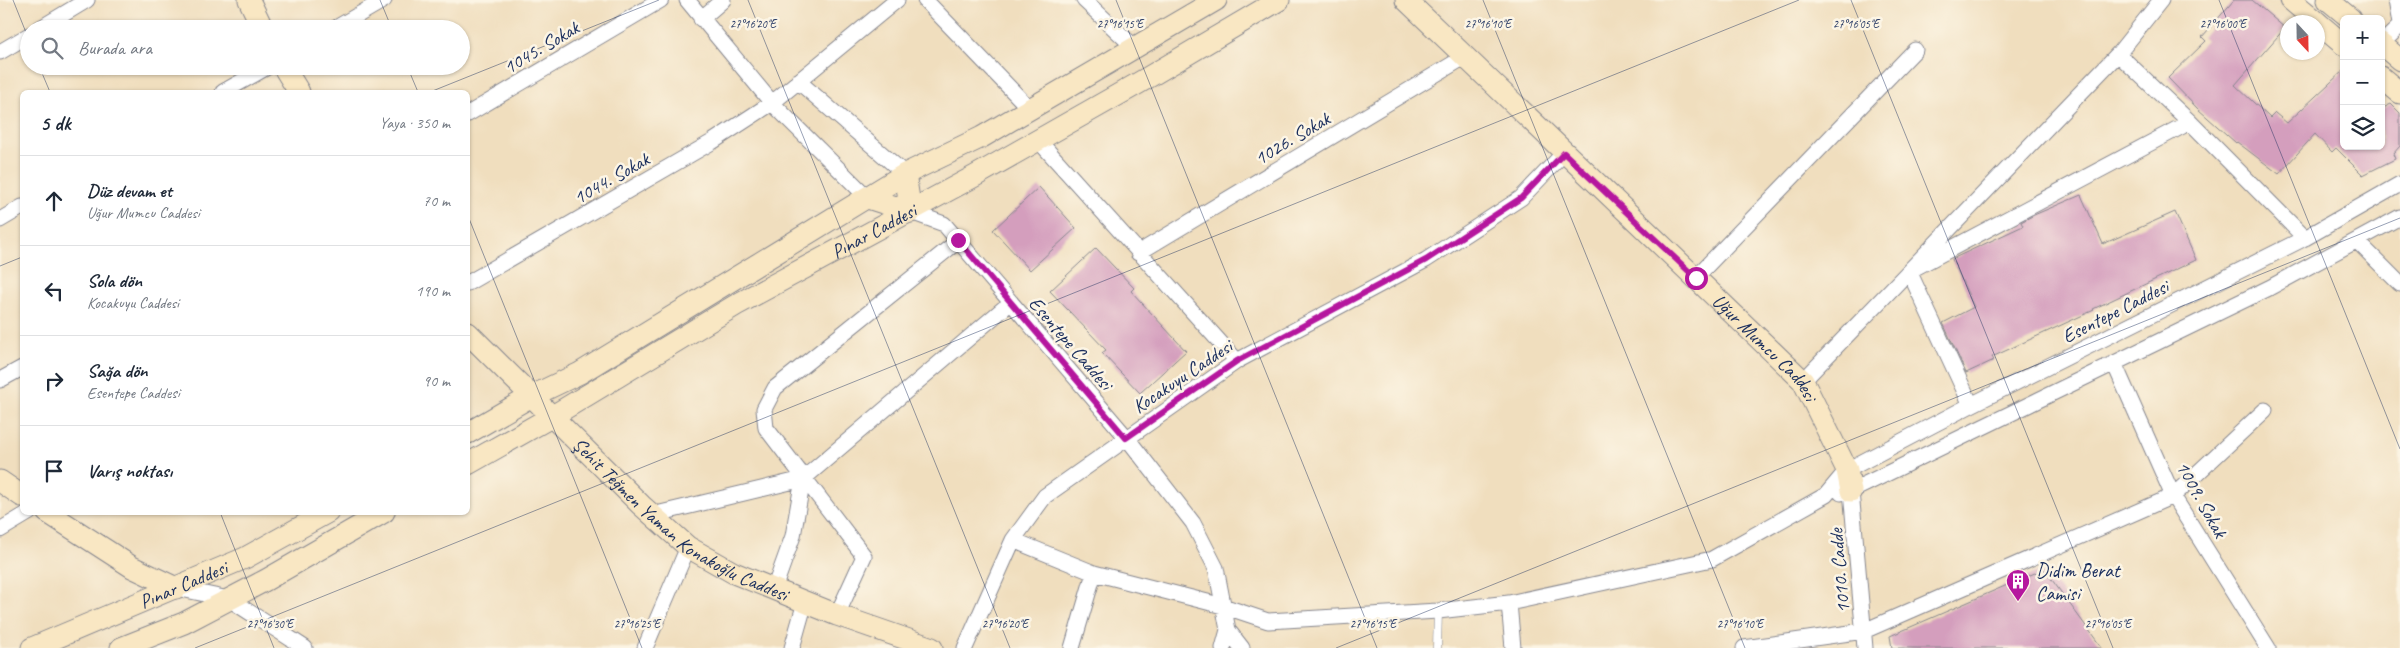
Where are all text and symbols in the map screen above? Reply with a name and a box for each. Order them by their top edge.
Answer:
street label: 1045. Sokak [499,14,585,80]
north arrow [2280,15,2325,60]
map controls [2340,15,2385,150]
button: + [2340,15,2385,60]
text: 27°16'20"E [730,16,778,32]
text: 27°16'15"E [1097,16,1145,32]
text: 27°16'10"E [1465,16,1513,32]
text: 27°16'05"E [1833,16,1881,32]
text: 27°16'00"E [2200,16,2248,32]
search box [20,20,470,75]
icon: search [38,34,66,62]
text: Burada ara [78,36,152,60]
button: − [2340,60,2385,105]
street label: 1026. Sokak [1250,105,1336,171]
button: layers [2340,105,2385,150]
text: 5 dk [40,110,71,136]
text: Yaya · 350 m [379,113,450,133]
street label: 1044. Sokak [569,146,655,210]
text: Düz devam et [87,179,172,203]
icon: ahead [40,187,68,215]
text: 70 m [423,191,450,211]
street label: Pınar Caddesi [827,197,923,264]
text: Uğur Mumcu Caddesi [87,203,200,223]
route end [947,229,970,252]
route start [1685,267,1708,290]
text: Sola dön [87,269,142,293]
street label: Esentepe Caddesi [2058,273,2175,349]
icon: left [40,277,68,305]
text: 190 m [416,281,450,301]
street label: Uğur Mumcu Caddesi [1707,289,1824,407]
street label: Esentepe Caddesi [1023,291,1120,397]
text: Kocakuyu Caddesi [87,293,179,313]
street label: Kocakuyu Caddesi [1128,333,1239,419]
text: Sağa dön [87,359,148,383]
icon: right [40,367,68,395]
text: 90 m [423,371,450,391]
text: Esentepe Caddesi [87,383,180,403]
street label: Şehit Teğmen Yaman Konakoğlu Caddesi [567,432,794,608]
street label: 1009. Sokak [2170,456,2234,544]
icon: arrive [40,457,68,485]
text: Varış noktası [87,459,172,483]
street label: 1010. Cadde [1823,526,1856,614]
street label: Pınar Caddesi [135,554,233,614]
place label: Didim Berat Camisi [2036,558,2122,606]
building icon: Didim Berat Camisi [2005,568,2031,602]
text: 27°16'30"E [247,616,295,632]
text: 27°16'25"E [614,616,662,632]
text: 27°16'20"E [982,616,1030,632]
text: 27°16'15"E [1350,616,1398,632]
text: 27°16'10"E [1717,616,1765,632]
text: 27°16'05"E [2085,616,2133,632]

